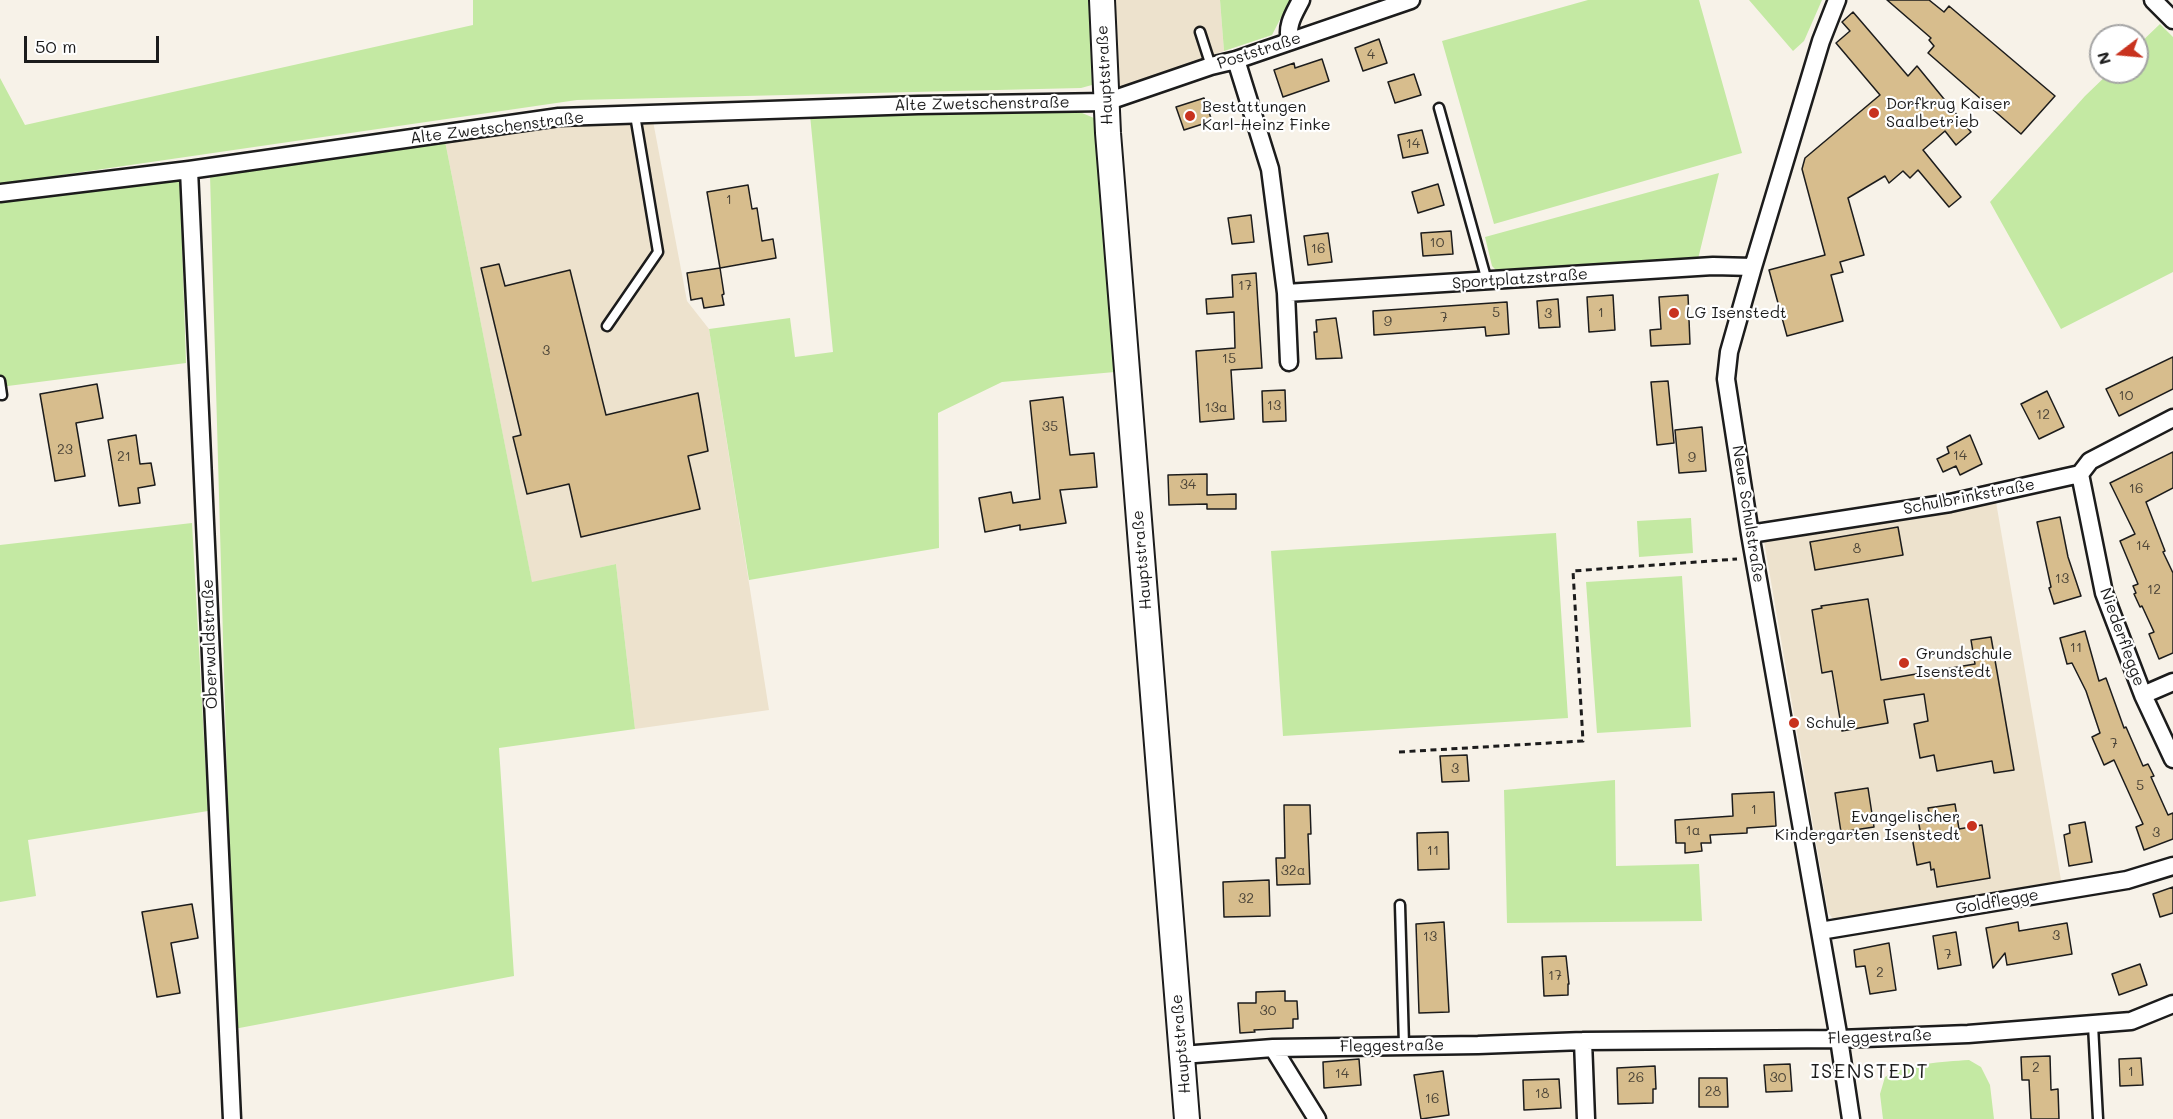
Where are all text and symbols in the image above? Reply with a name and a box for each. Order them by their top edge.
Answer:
scale bar [27,24,162,62]
north arrow [2089,24,2149,84]
street label: Hauptstraße [1093,25,1117,125]
street label: Poststraße [1215,28,1303,74]
text: 50 m [35,34,77,58]
house number: 4 [1367,47,1375,63]
text: N [2091,50,2115,67]
street label: Alte Zwetschenstraße [894,93,1070,115]
place label: Dorfkrug Kaiser Saalbetrieb [1886,94,2011,132]
place label: Bestattungen Karl-Heinz Finke [1202,97,1331,135]
marker: Dorfkrug Kaiser Saalbetrieb [1867,106,1881,120]
street label: Alte Zwetschenstraße [409,108,585,148]
marker: Bestattungen Karl-Heinz Finke [1183,109,1197,123]
house number: 14 [1406,136,1420,152]
house number: 1 [726,192,732,208]
house number: 10 [1430,235,1444,251]
house number: 16 [1311,241,1325,257]
street label: Sportplatzstraße [1451,265,1589,293]
house number: 17 [1238,278,1252,294]
place label: LG Isenstedt [1686,303,1787,323]
house number: 5 [1492,305,1500,321]
house number: 1 [1598,305,1604,321]
house number: 3 [1544,306,1552,322]
marker: LG Isenstedt [1667,306,1681,320]
house number: 7 [1440,310,1448,326]
house number: 9 [1384,314,1392,330]
house number: 3 [542,343,550,359]
house number: 15 [1222,351,1236,367]
house number: 10 [2119,388,2133,404]
house number: 13 [1267,398,1281,414]
house number: 13a [1204,400,1228,416]
house number: 12 [2036,407,2050,423]
house number: 35 [1042,419,1058,435]
house number: 23 [57,442,73,458]
street label: Neue Schulstraße [1728,444,1768,584]
house number: 14 [1953,448,1967,464]
house number: 21 [117,449,131,465]
house number: 9 [1688,450,1696,466]
street label: Schulbrinkstraße [1902,475,2036,519]
house number: 34 [1180,477,1196,493]
house number: 16 [2129,481,2143,497]
street label: Hauptstraße [1128,509,1156,611]
house number: 14 [2136,538,2150,554]
house number: 8 [1853,541,1861,557]
house number: 13 [2055,571,2069,587]
street label: Oberwaldstraße [198,579,222,709]
house number: 12 [2147,582,2161,598]
street label: Niederflegge [2095,585,2149,689]
house number: 11 [2070,640,2082,656]
place label: Grundschule Isenstedt [1916,644,2013,682]
marker: Grundschule Isenstedt [1897,656,1911,670]
place label: Schule [1806,713,1856,733]
marker: Schule [1787,716,1801,730]
house number: 7 [2110,736,2118,752]
house number: 3 [1451,761,1459,777]
house number: 5 [2136,778,2144,794]
house number: 1 [1751,802,1757,818]
place label: Evangelischer Kindergarten Isenstedt [1775,807,1960,845]
marker: Evangelischer Kindergarten Isenstedt [1965,819,1979,833]
house number: 1a [1686,823,1700,839]
house number: 3 [2152,825,2160,841]
house number: 11 [1427,843,1439,859]
house number: 32a [1281,863,1305,879]
street label: Goldflegge [1954,885,2040,919]
house number: 32 [1238,891,1254,907]
house number: 3 [2052,928,2060,944]
house number: 13 [1423,929,1437,945]
house number: 7 [1944,947,1952,963]
house number: 2 [1876,965,1884,981]
house number: 17 [1548,968,1562,984]
street label: Hauptstraße [1167,993,1195,1095]
house number: 30 [1260,1003,1276,1019]
street label: Fleggestraße [1828,1026,1932,1048]
street label: Fleggestraße [1340,1035,1444,1057]
district label: ISENSTEDT [1811,1060,1929,1084]
house number: 2 [2032,1060,2040,1076]
house number: 1 [2128,1064,2134,1080]
house number: 14 [1335,1066,1349,1082]
house number: 26 [1628,1070,1644,1086]
house number: 30 [1770,1070,1786,1086]
house number: 28 [1705,1084,1721,1100]
house number: 18 [1535,1086,1549,1102]
house number: 16 [1425,1091,1439,1107]

